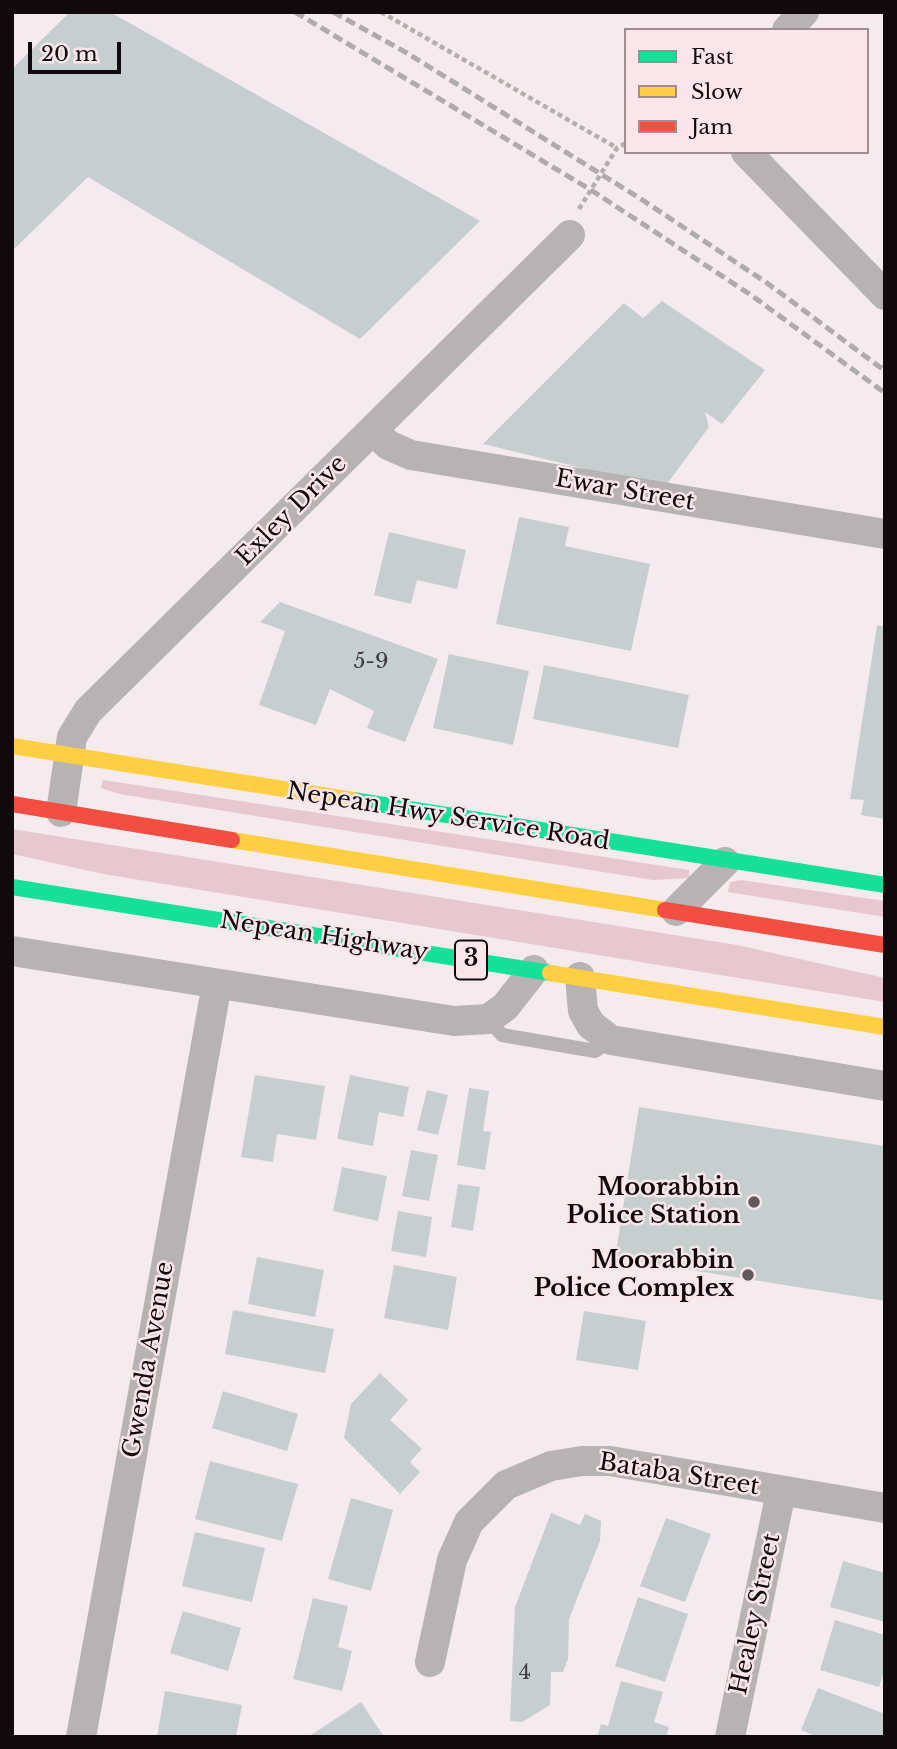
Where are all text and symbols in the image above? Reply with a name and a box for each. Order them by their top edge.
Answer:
scale bar [32,28,124,72]
legend [624,28,869,154]
text: 20 m [41,41,98,67]
text: Fast [691,44,733,70]
text: Slow [691,79,743,105]
text: Jam [691,114,733,140]
street label: Exley Drive [231,450,353,572]
street label: Ewar Street [553,465,697,517]
house number: 5-9 [353,649,389,675]
street label: Nepean Hwy Service Road [284,777,612,857]
street label: Nepean Highway [218,906,430,968]
road number: 3 [455,940,487,979]
place label: Moorabbin Police Station [567,1174,740,1230]
marker: Moorabbin Police Station [746,1194,762,1210]
place label: Moorabbin Police Complex [534,1247,734,1303]
street label: Gwenda Avenue [118,1260,180,1460]
marker: Moorabbin Police Complex [740,1267,756,1283]
street label: Bataba Street [597,1448,761,1502]
street label: Healey Street [725,1531,787,1697]
house number: 4 [519,1660,531,1686]

